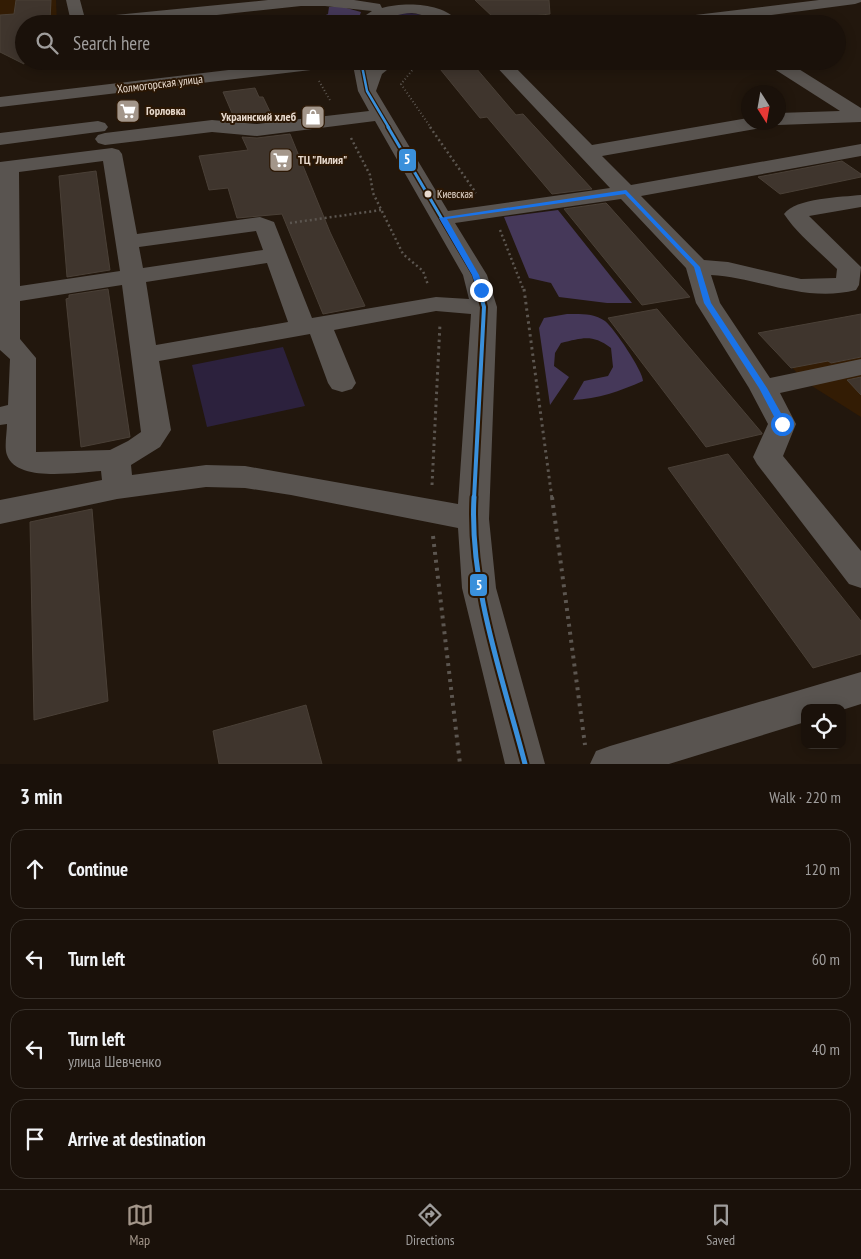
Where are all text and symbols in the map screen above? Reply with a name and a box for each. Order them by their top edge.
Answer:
search box [15,15,846,70]
icon: search [33,29,61,57]
text: Search here [73,31,150,55]
street label: Холмогорская улица [116,71,204,96]
north arrow [741,85,786,130]
supermarket icon: Горловка [115,98,141,124]
place label: Горловка [146,103,186,118]
shop icon: Украинский хлеб [300,104,326,130]
place label: Украинский хлеб [220,109,297,124]
supermarket icon: ТЦ "Лилия" [268,147,294,173]
line badge: 5 [398,148,417,172]
text: 5 [404,150,410,168]
place label: ТЦ "Лилия" [298,152,347,167]
place label: Киевская [437,187,473,201]
marker: Киевская [423,189,433,199]
route end [470,279,493,302]
route start [771,413,794,436]
line badge: 5 [469,573,488,597]
text: 5 [476,576,482,594]
map controls [801,704,846,749]
button: locate [801,704,846,749]
text: 3 min [20,783,62,810]
text: Walk · 220 m [769,787,841,807]
icon: ahead [21,855,49,883]
text: Continue [68,857,128,881]
text: 120 m [805,859,840,879]
icon: left [21,945,49,973]
text: Turn left [68,947,125,971]
text: 60 m [812,949,840,969]
text: Turn left [68,1027,125,1051]
icon: left [21,1035,49,1063]
text: 40 m [812,1039,840,1059]
text: улица Шевченко [68,1051,161,1071]
icon: arrive [21,1125,49,1153]
text: Arrive at destination [68,1127,206,1151]
tab: Map [126,1201,154,1249]
tab: Directions [406,1201,454,1249]
tab: Saved [706,1201,735,1249]

